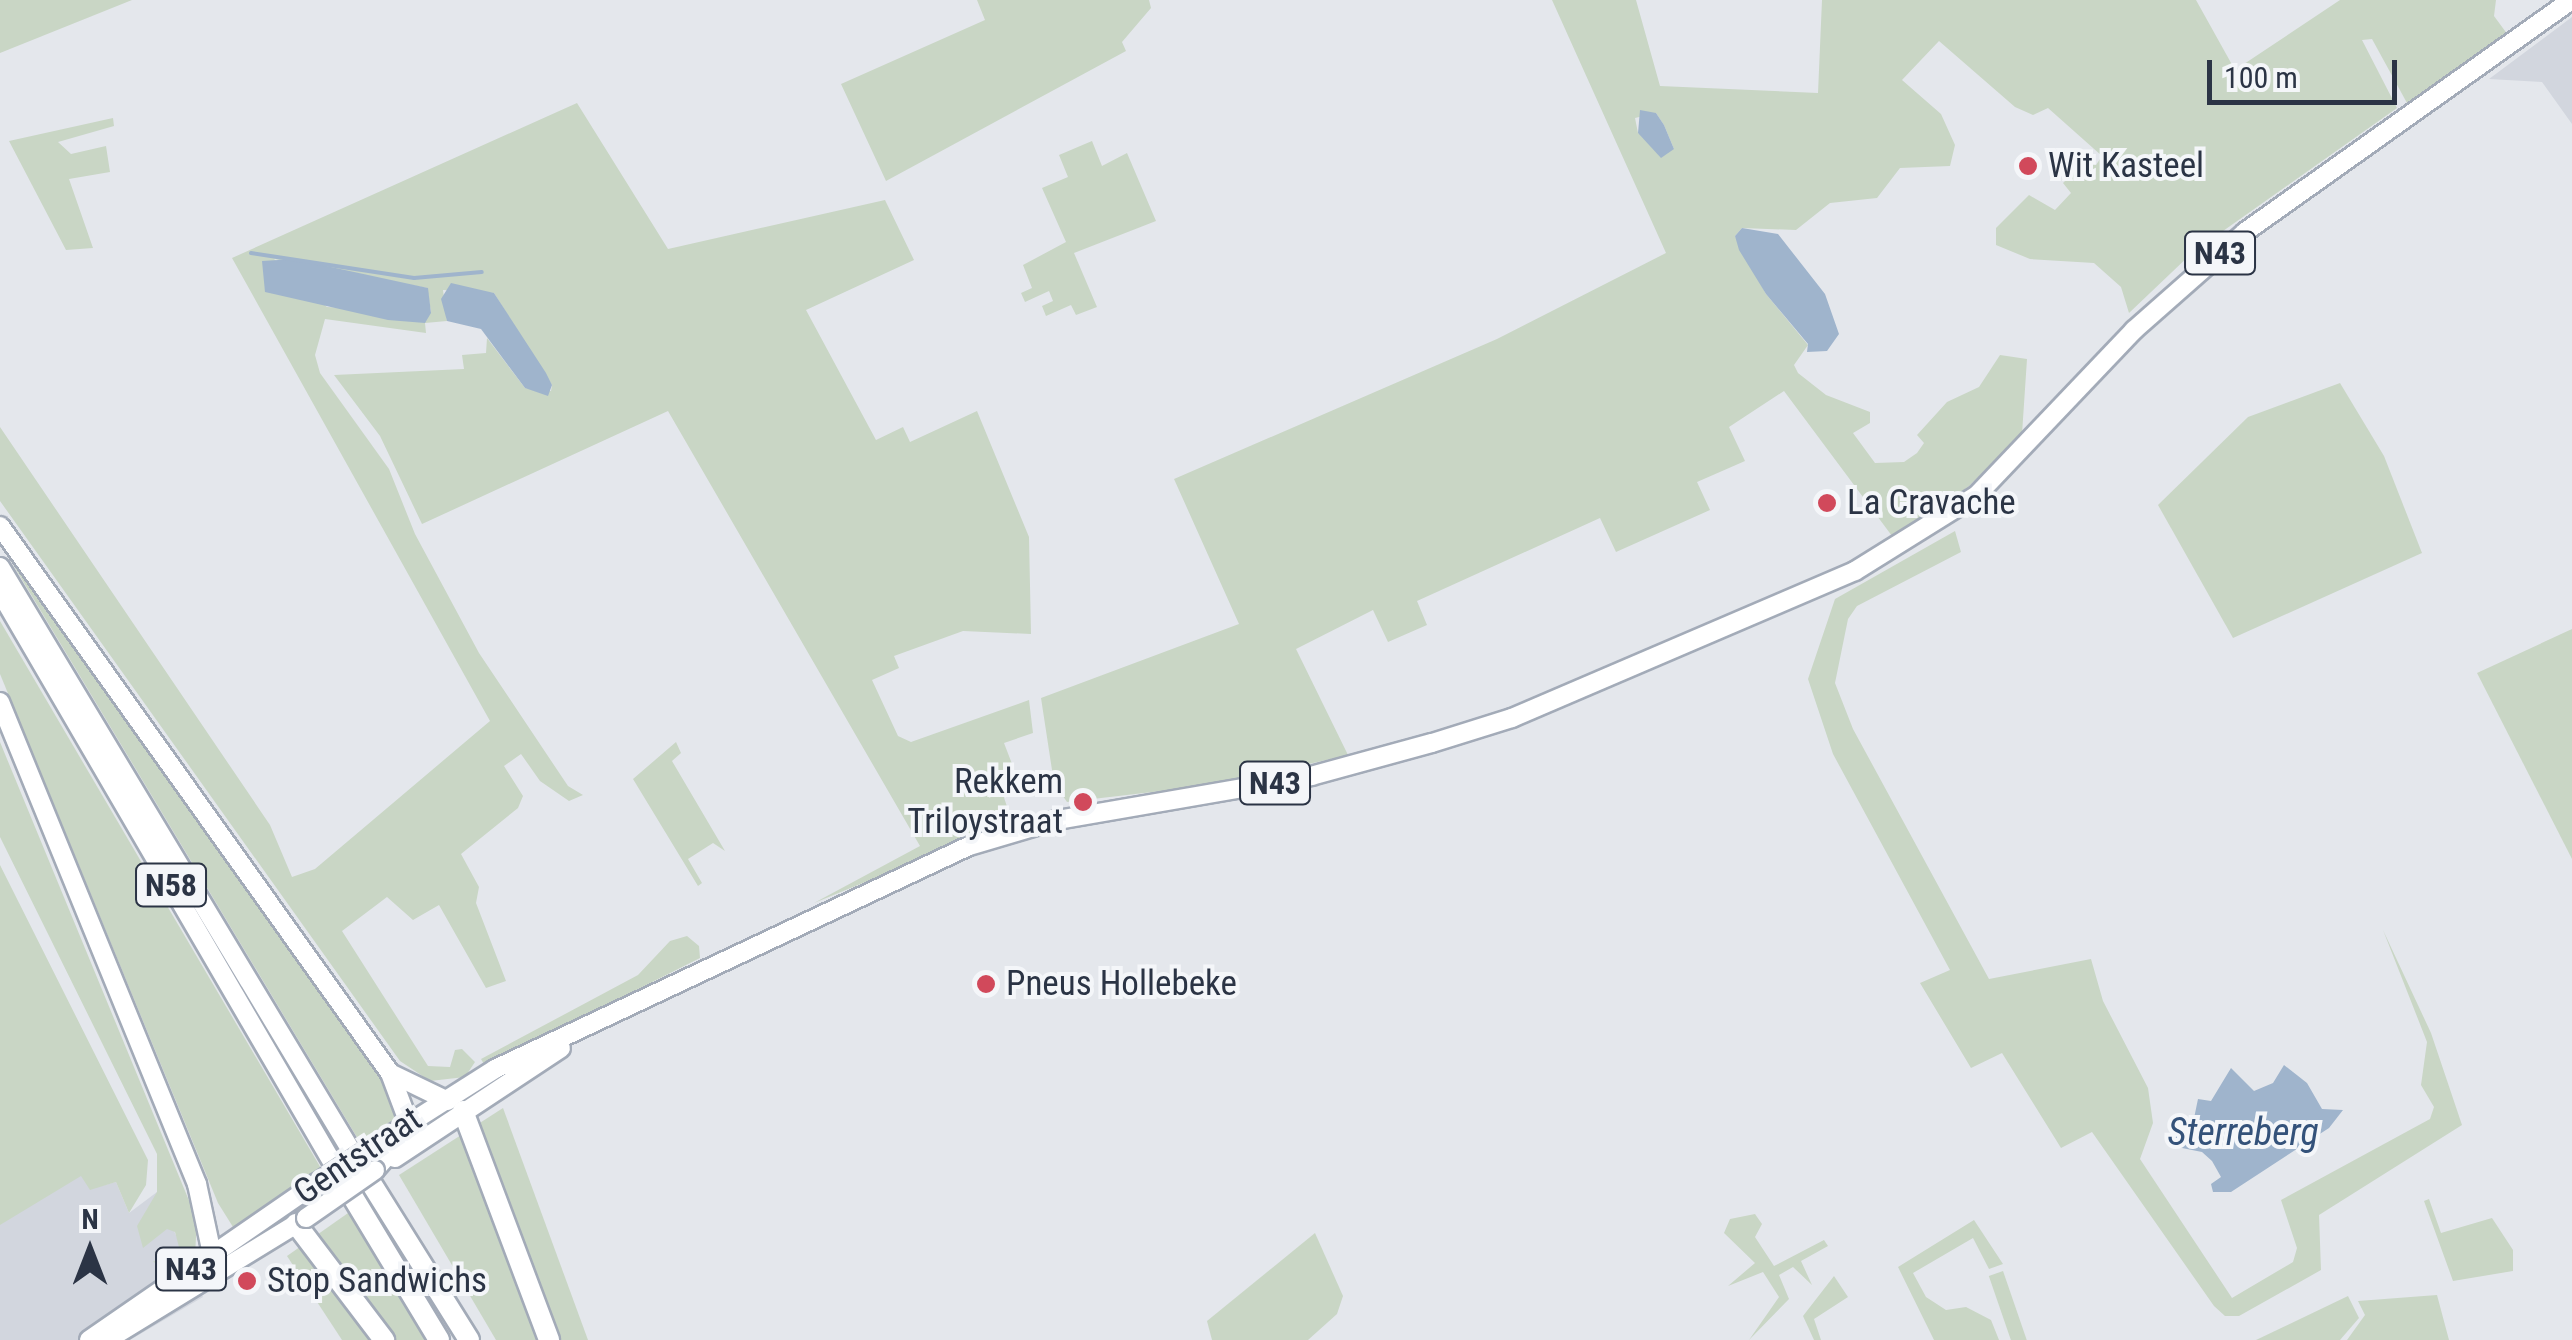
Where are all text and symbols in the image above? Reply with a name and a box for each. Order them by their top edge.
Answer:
scale bar [2212,40,2402,102]
text: 100 m [2224,60,2298,95]
place label: Wit Kasteel [2048,145,2204,187]
marker: Wit Kasteel [2017,155,2039,177]
road number: N43 [2182,226,2258,280]
place label: La Cravache [1847,482,2016,524]
marker: La Cravache [1816,492,1838,514]
road number: N43 [1238,756,1312,810]
place label: Rekkem Triloystraat [907,761,1063,843]
marker: Rekkem Triloystraat [1072,791,1094,813]
road number: N58 [134,858,208,912]
place label: Pneus Hollebeke [1006,963,1237,1005]
marker: Pneus Hollebeke [975,973,997,995]
street label: Gentstraat [286,1098,430,1214]
water label: Sterreberg [2167,1110,2319,1156]
north arrow [40,1200,140,1300]
text: N [81,1203,99,1236]
road number: N43 [154,1242,228,1296]
place label: Stop Sandwichs [267,1260,487,1302]
marker: Stop Sandwichs [236,1270,258,1292]

